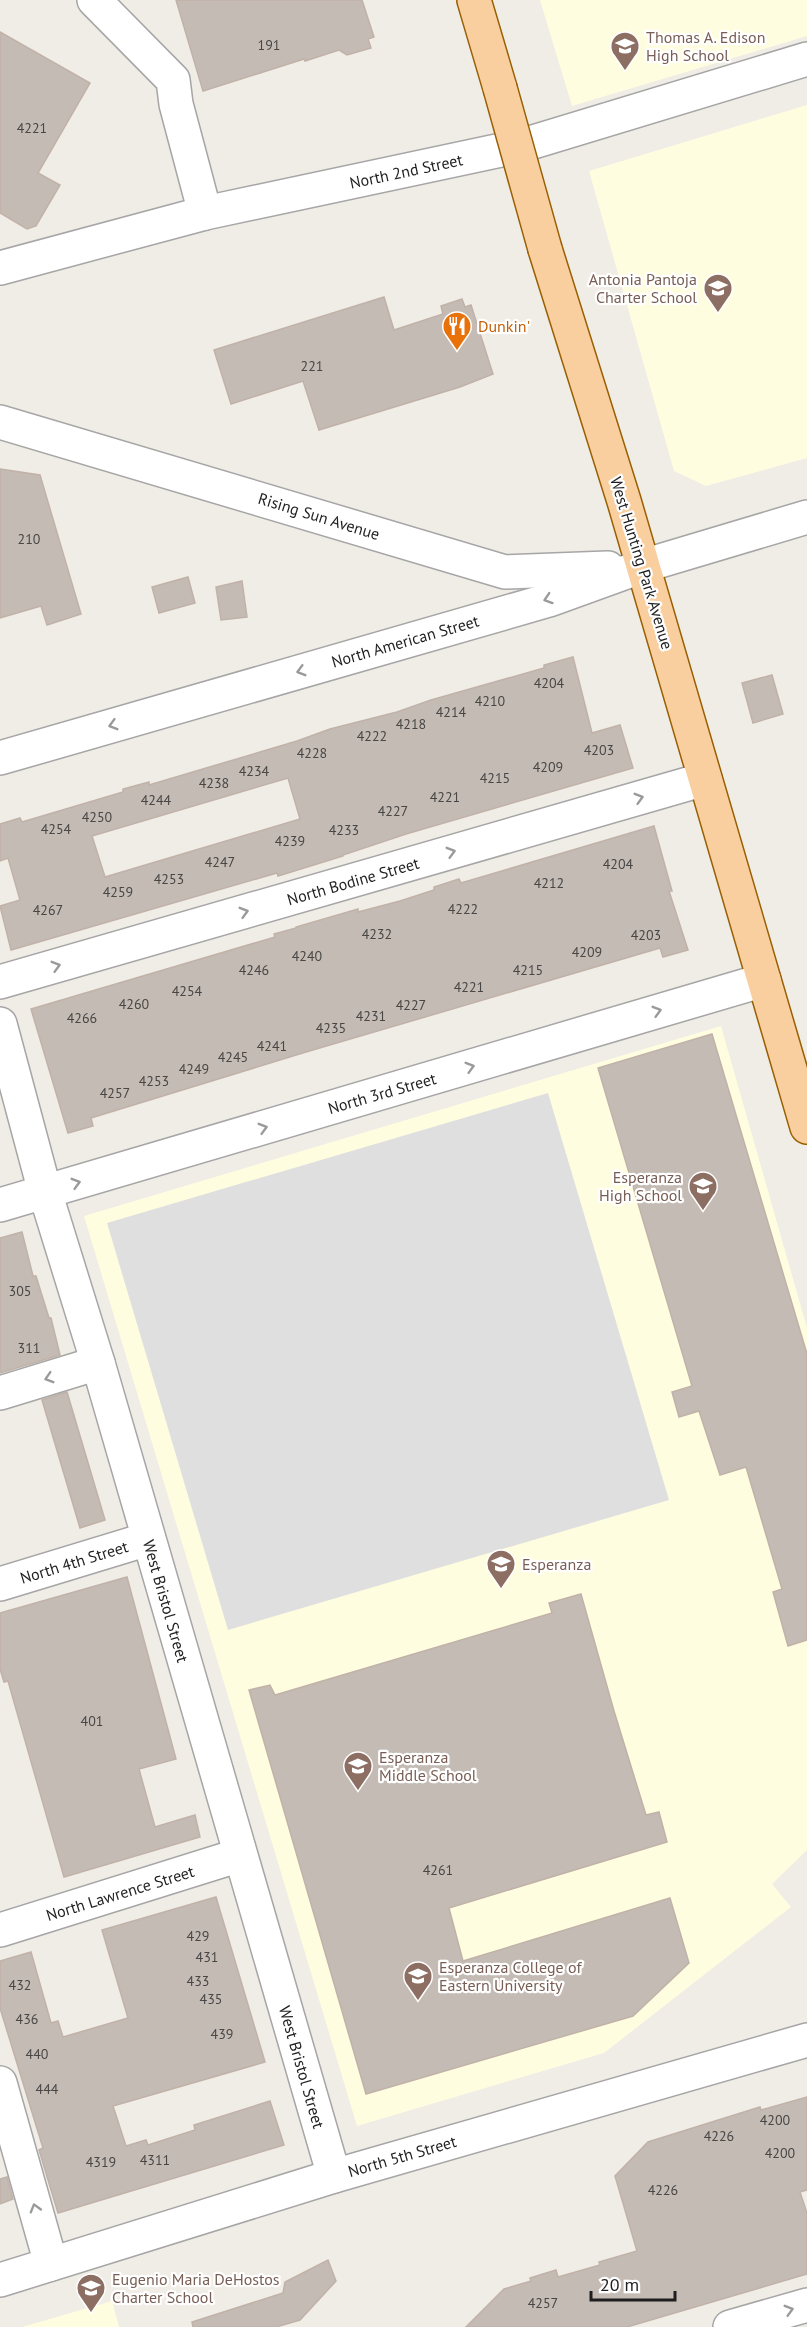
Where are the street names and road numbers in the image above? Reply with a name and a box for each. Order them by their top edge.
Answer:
street label: North 2nd Street [348,149,465,193]
street label: West Hunting Park Avenue [606,474,678,652]
street label: Rising Sun Avenue [256,488,382,544]
street label: North American Street [329,610,482,672]
street label: North Bodine Street [285,852,422,909]
street label: North 3rd Street [326,1068,439,1118]
street label: North 4th Street [18,1536,131,1588]
street label: West Bristol Street [139,1537,193,1665]
street label: North Lawrence Street [44,1861,197,1925]
street label: West Bristol Street [275,2003,329,2131]
street label: North 5th Street [346,2131,459,2181]

